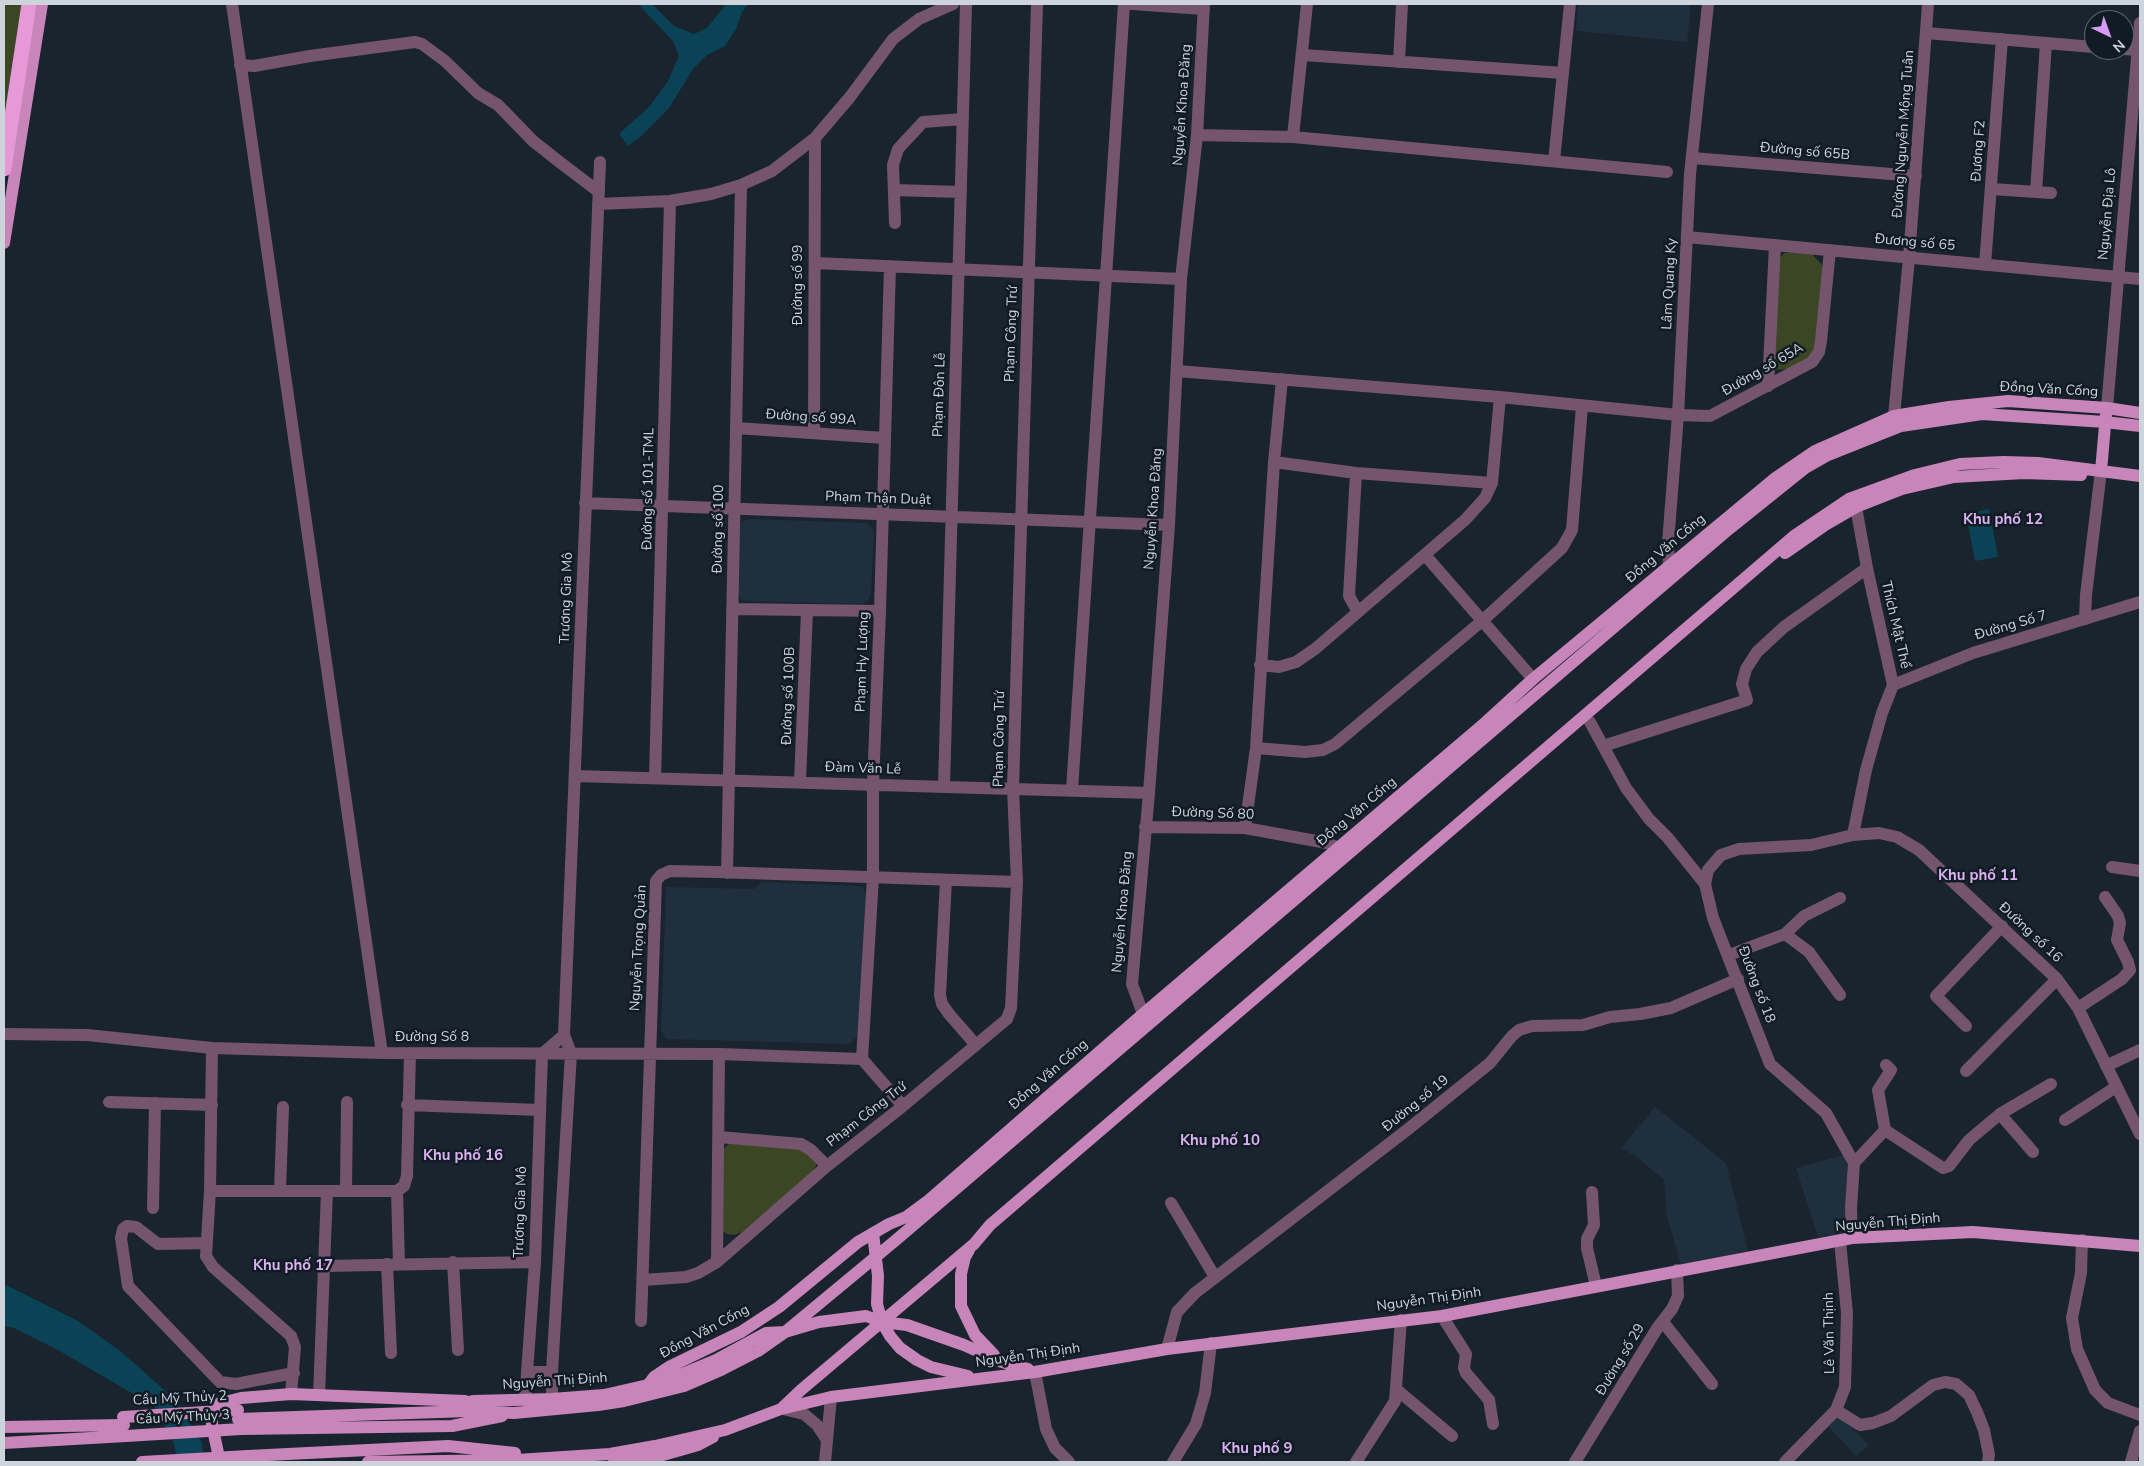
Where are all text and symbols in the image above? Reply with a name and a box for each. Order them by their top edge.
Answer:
north arrow [2084,10,2134,60]
text: N [2108,35,2129,56]
street label: Nguyễn Khoa Đăng [1170,44,1196,166]
street label: Đường Nguyễn Mộng Tuân [1890,49,1918,219]
street label: Đương F2 [1968,120,1990,182]
street label: Đường số 65B [1759,140,1851,164]
street label: Nguyễn Địa Lô [2096,167,2120,261]
street label: Đương số 65 [1874,231,1956,255]
street label: Lâm Quang Ky [1659,238,1681,330]
street label: Đường số 99 [791,245,807,325]
street label: Phạm Công Trứ [1002,285,1022,383]
street label: Đường số 65A [1719,340,1807,400]
street label: Phạm Đôn Lễ [930,352,950,438]
street label: Đồng Văn Cống [1999,379,2099,401]
street label: Đường số 99A [765,406,857,430]
street label: Đường số 101-TML [640,428,658,550]
street label: Nguyễn Khoa Đăng [1141,448,1167,570]
street label: Đường số 100 [710,484,728,574]
street label: Phạm Thận Duật [825,489,931,509]
street label: Đồng Văn Cống [1623,511,1709,587]
district label: Khu phố 12 [1963,511,2043,529]
street label: Trương Gia Mô [557,552,577,644]
street label: Thích Mật Thể [1877,580,1913,670]
street label: Đường Số 7 [1973,608,2049,644]
street label: Phạm Hy Lượng [853,611,873,713]
street label: Đường số 100B [779,646,799,746]
street label: Phạm Công Trứ [991,691,1009,787]
street label: Đàm Văn Lễ [825,759,901,779]
street label: Đồng Văn Cống [1314,774,1400,850]
street label: Đường Số 80 [1171,804,1255,824]
street label: Nguyễn Khoa Đăng [1109,851,1137,973]
district label: Khu phố 11 [1938,867,2018,885]
street label: Nguyễn Trọng Quản [627,885,651,1011]
street label: Đường số 16 [1995,899,2065,967]
street label: Đường số 18 [1734,944,1778,1026]
street label: Đường Số 8 [395,1030,469,1046]
street label: Đồng Văn Cống [1006,1036,1092,1114]
street label: Đường số 19 [1379,1072,1453,1136]
street label: Phạm Công Trứ [824,1079,910,1151]
district label: Khu phố 10 [1180,1132,1260,1150]
district label: Khu phố 16 [423,1147,503,1165]
street label: Trương Gia Mô [511,1166,531,1258]
street label: Nguyễn Thị Định [1835,1210,1941,1236]
district label: Khu phố 17 [253,1257,333,1275]
street label: Nguyễn Thị Định [1376,1284,1482,1316]
street label: Lê Văn Thịnh [1821,1292,1839,1374]
street label: Đồng Văn Cống [658,1301,752,1363]
street label: Đường số 29 [1593,1321,1649,1399]
street label: Nguyễn Thị Định [975,1340,1081,1372]
street label: Nguyễn Thị Định [502,1370,608,1394]
street label: Cầu Mỹ Thủy 2 [132,1388,228,1410]
street label: Cầu Mỹ Thủy 3 [135,1407,231,1429]
district label: Khu phố 9 [1222,1440,1292,1458]

